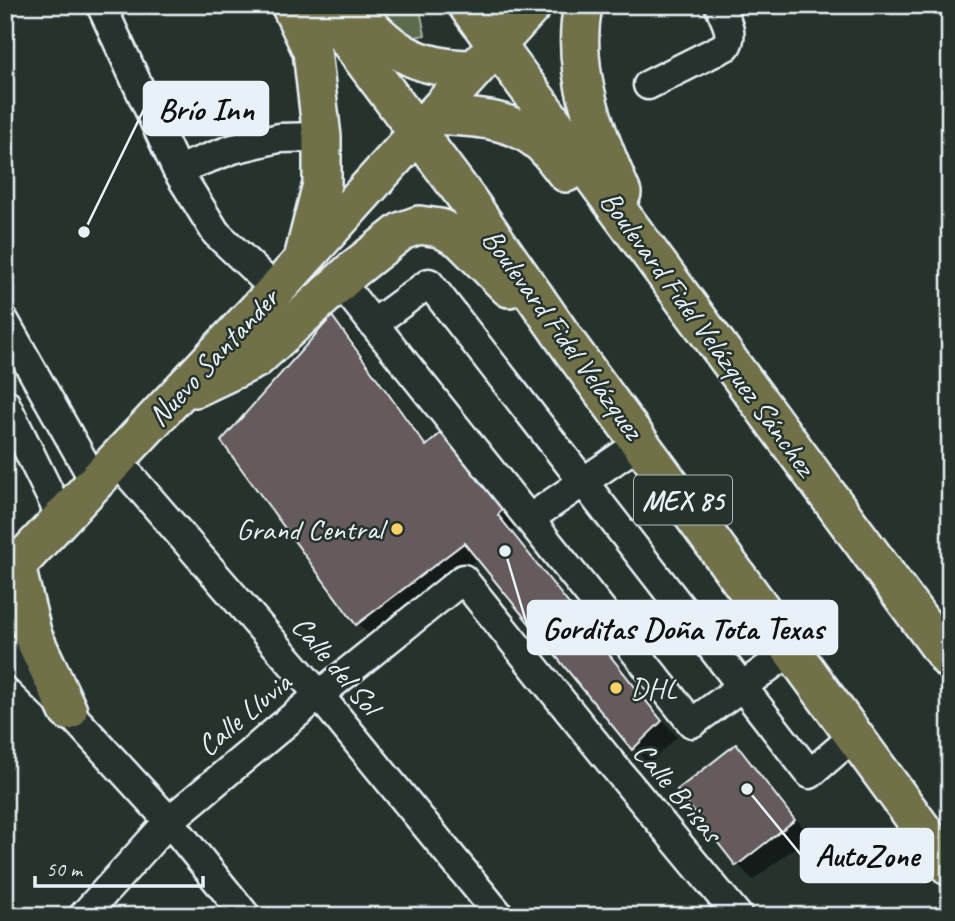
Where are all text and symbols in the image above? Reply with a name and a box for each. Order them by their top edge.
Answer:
callout: Brío Inn [144,82,268,135]
text: Brío Inn [158,89,255,130]
street label: Boulevard Fidel Velázquez Sánchez [592,183,826,486]
street label: Boulevard Fidel Velázquez [474,221,653,448]
street label: Nuevo Santander [139,278,288,434]
road number: MEX 85 [634,476,732,524]
place label: Grand Central [236,510,388,548]
marker: Grand Central [389,521,405,537]
callout: Gorditas Doña Tota Texas [528,601,837,654]
street label: Calle del Sol [283,608,392,726]
text: Gorditas Doña Tota Texas [542,608,827,649]
street label: Calle Lluvia [189,662,300,764]
place label: DHL [630,669,678,707]
marker: DHL [608,680,624,696]
street label: Calle Brisas [625,734,733,852]
callout: AutoZone [801,829,933,882]
text: AutoZone [815,835,922,876]
scale bar [35,844,203,888]
text: 50 m [46,856,84,882]

